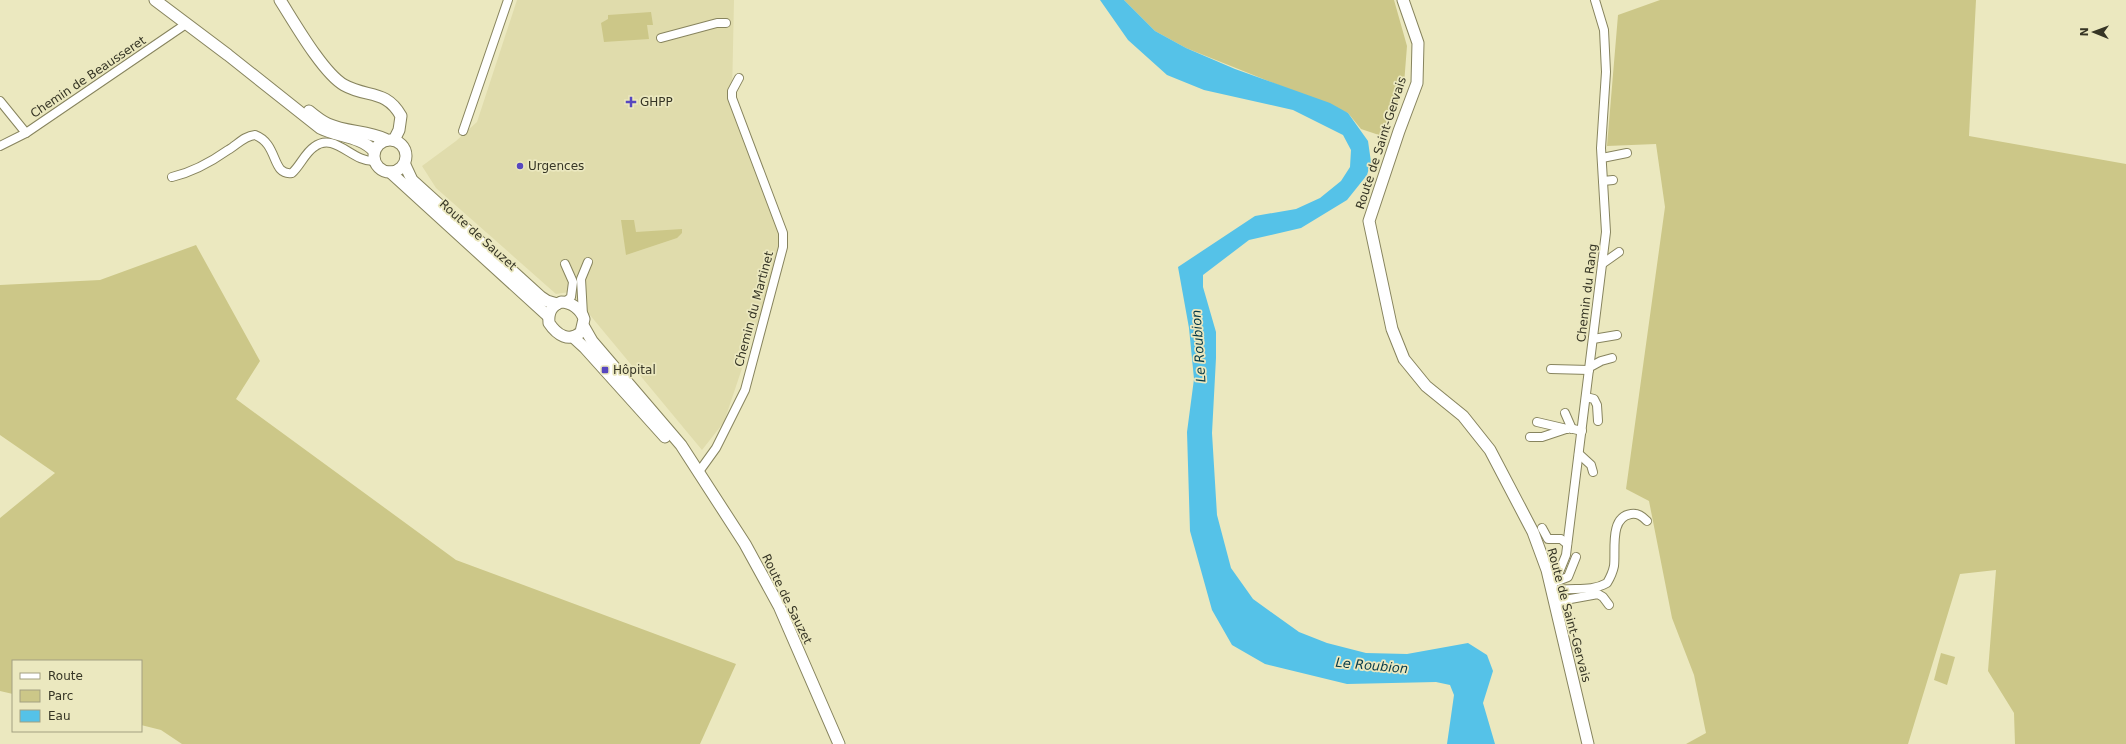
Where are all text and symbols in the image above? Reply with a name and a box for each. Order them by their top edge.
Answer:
north arrow [2074,12,2114,52]
text: N [2078,27,2091,37]
street label: Chemin de Beausseret [28,33,148,121]
street label: Route de Saint-Gervais [1353,75,1409,211]
place label: GHPP [640,95,673,109]
marker: GHPP [625,96,637,108]
place label: Urgences [528,159,584,173]
marker: Urgences [515,161,525,171]
street label: Route de Sauzet [437,197,519,273]
street label: Chemin du Rang [1574,243,1600,343]
street label: Chemin du Martinet [732,249,776,368]
water label: Le Roubion [1188,309,1209,383]
place label: Hôpital [613,363,656,377]
marker: Hôpital [600,365,610,375]
street label: Route de Saint-Gervais [1544,546,1594,684]
street label: Route de Sauzet [759,552,815,647]
water label: Le Roubion [1335,655,1409,676]
legend [12,660,142,732]
text: Route [48,669,83,683]
text: Parc [48,689,73,703]
text: Eau [48,709,71,723]

